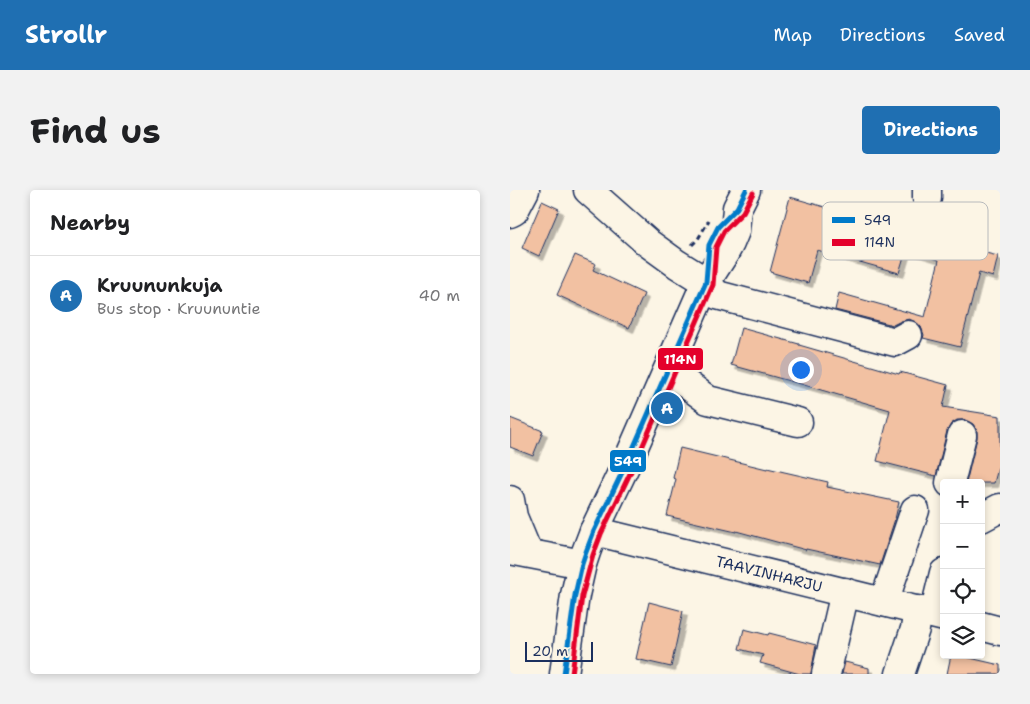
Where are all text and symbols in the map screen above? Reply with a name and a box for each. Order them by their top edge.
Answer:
text: Strollr [25,19,107,51]
text: Map [774,23,812,47]
text: Directions [840,23,926,47]
text: Saved [954,23,1005,47]
button: Directions [862,106,1000,154]
text: Find us [30,107,161,154]
legend [822,202,988,260]
text: Nearby [50,209,130,237]
text: 549 [864,211,891,229]
text: 114N [864,233,895,251]
text: Kruununkuja [97,273,223,298]
text: A [60,285,72,306]
text: 40 m [418,285,460,306]
text: Bus stop · Kruununtie [97,298,261,319]
line badge: 114N [657,347,704,371]
text: 114N [664,350,697,368]
your location [788,357,814,383]
pin: A [651,389,683,427]
line badge: 549 [609,449,647,473]
text: 549 [614,452,642,470]
map controls [940,479,985,659]
button: + [940,479,985,524]
button: − [940,524,985,569]
street label: TAAVINHARJU [714,551,824,597]
button: locate [940,569,985,614]
button: layers [940,614,985,659]
scale bar [525,639,592,662]
text: 20 m [532,642,568,660]

